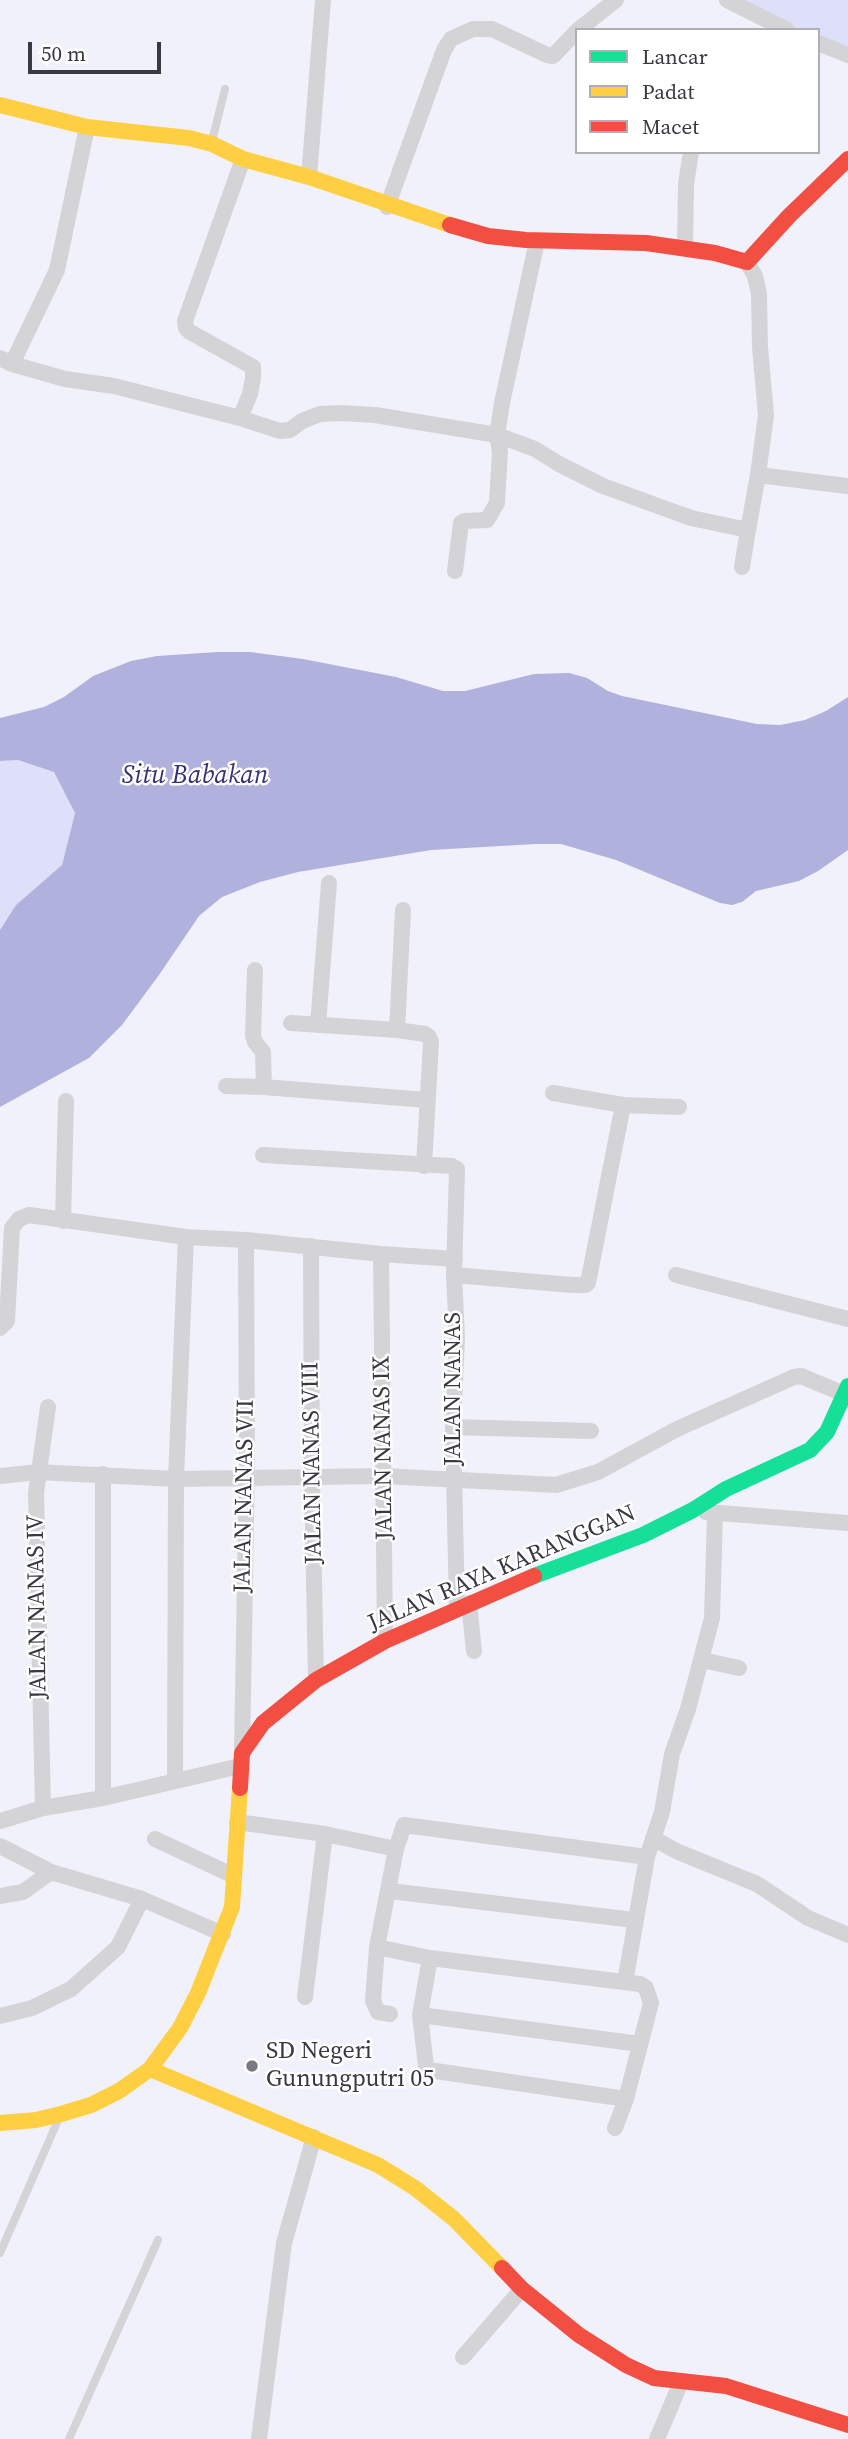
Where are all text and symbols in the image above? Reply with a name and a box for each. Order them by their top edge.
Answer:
scale bar [32,28,164,72]
legend [575,28,820,154]
text: 50 m [41,39,86,68]
text: Lancar [642,42,708,71]
text: Padat [642,77,694,106]
text: Macet [642,112,699,141]
water label: Situ Babakan [122,760,268,792]
street label: JALAN NANAS [440,1312,468,1466]
street label: JALAN NANAS IX [368,1356,400,1540]
street label: JALAN NANAS VIII [297,1361,329,1565]
street label: JALAN NANAS VII [229,1399,261,1593]
street label: JALAN RAYA KARANGGAN [364,1500,640,1638]
street label: JALAN NANAS IV [22,1514,54,1700]
place label: SD Negeri Gunungputri 05 [266,2038,434,2094]
marker: SD Negeri Gunungputri 05 [244,2058,260,2074]

